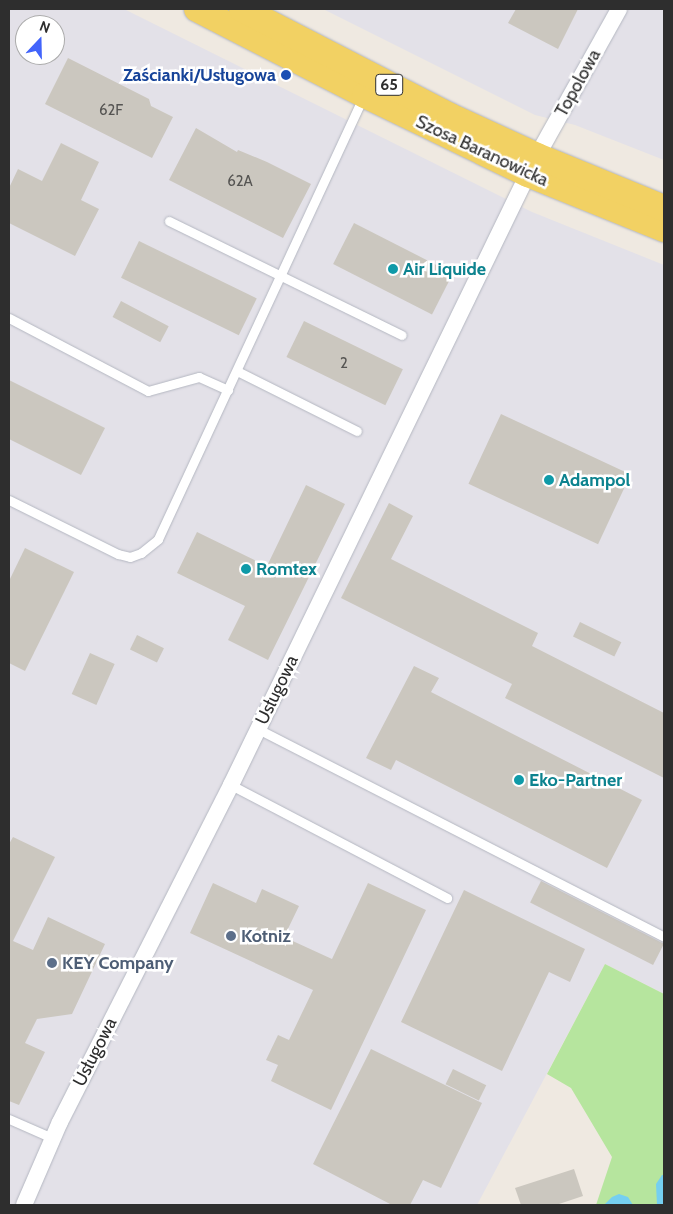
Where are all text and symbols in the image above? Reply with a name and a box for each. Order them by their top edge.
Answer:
north arrow [15,15,65,65]
text: N [37,17,53,37]
street label: Topolowa [551,46,605,120]
place label: Zaścianki/Usługowa [123,64,276,86]
marker: Zaścianki/Usługowa [280,69,292,81]
road number: 65 [374,72,404,98]
house number: 62F [99,102,123,120]
street label: Szosa Baranowicka [412,111,552,191]
house number: 62A [227,173,253,191]
place label: Air Liquide [403,258,486,280]
marker: Air Liquide [387,263,399,275]
house number: 2 [340,355,348,373]
place label: Adampol [559,469,630,491]
marker: Adampol [543,474,555,486]
place label: Romtex [256,558,317,580]
marker: Romtex [240,563,252,575]
street label: Usługowa [251,652,303,728]
place label: Eko-Partner [529,769,622,791]
marker: Eko-Partner [513,774,525,786]
place label: Kotniz [241,925,291,947]
marker: Kotniz [225,930,237,942]
place label: KEY Company [62,952,174,974]
marker: KEY Company [46,957,58,969]
street label: Usługowa [69,1014,121,1090]

